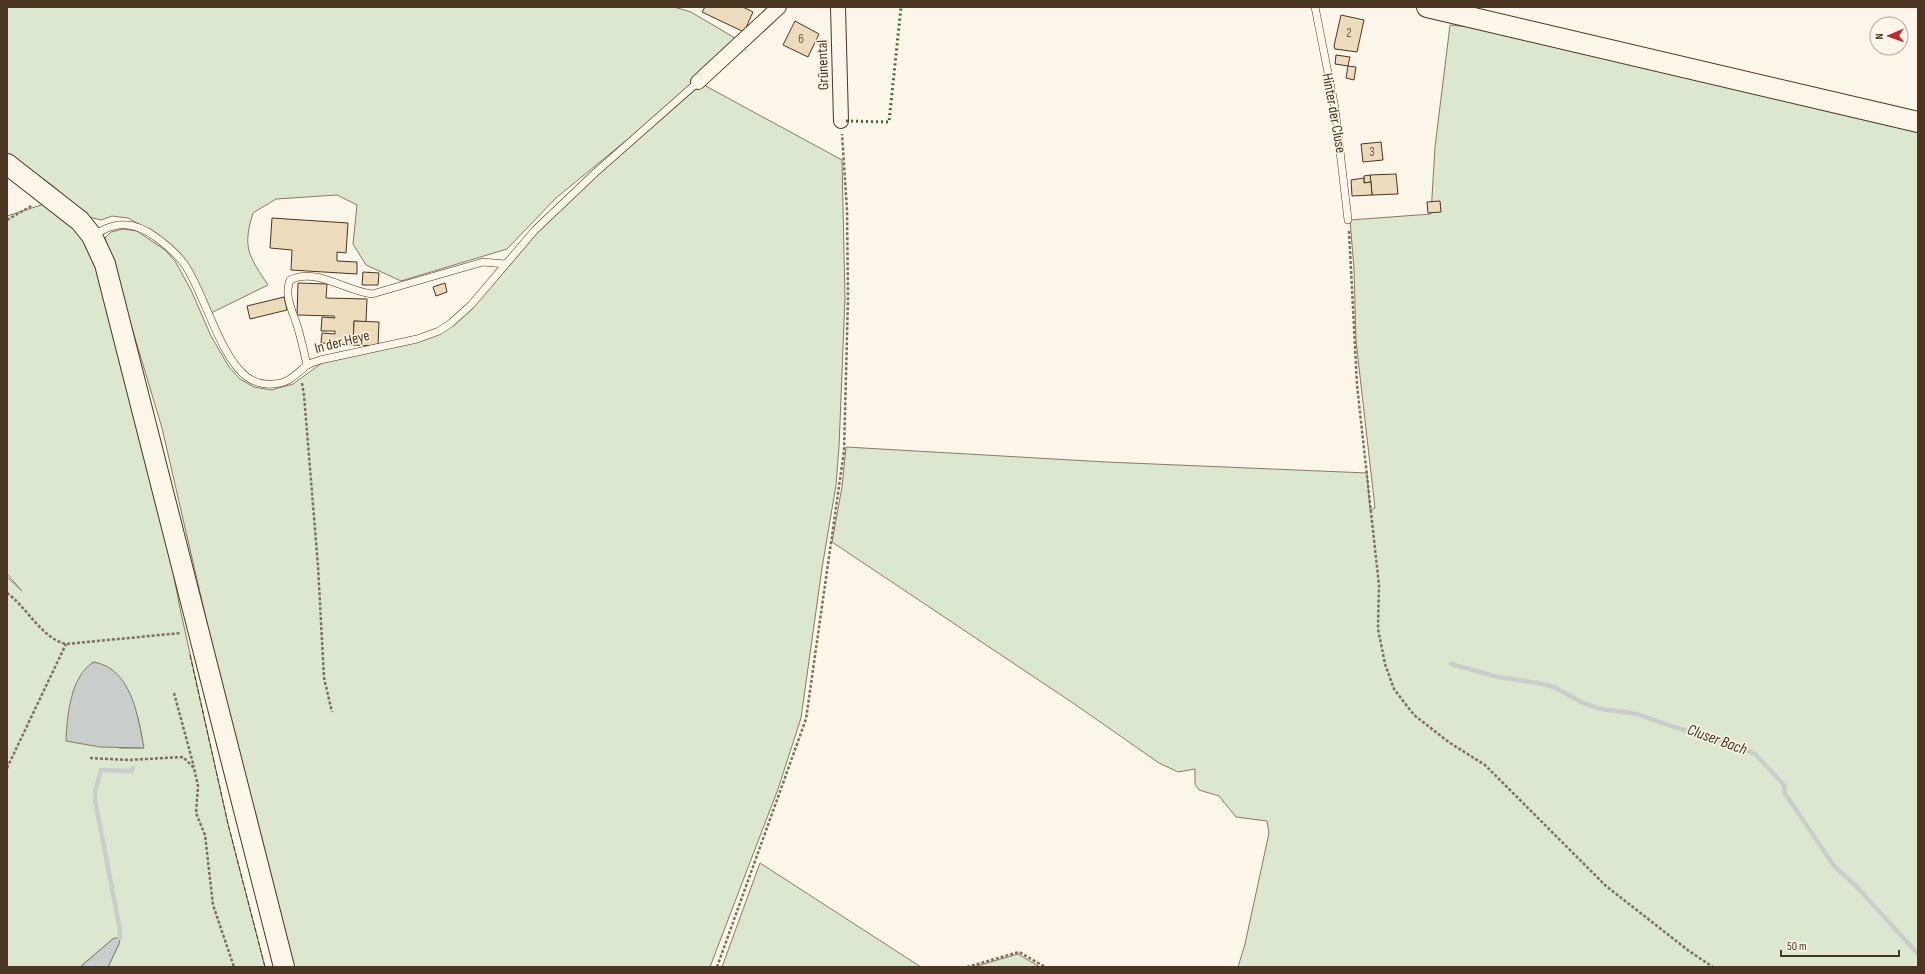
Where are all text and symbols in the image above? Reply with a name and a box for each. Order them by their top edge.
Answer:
north arrow [1869,16,1909,56]
house number: 2 [1346,25,1352,41]
house number: 6 [798,31,804,47]
text: N [1873,33,1886,39]
street label: Grünental [813,40,833,90]
street label: Hinter der Cluse [1318,72,1350,154]
house number: 3 [1369,144,1375,160]
street label: In der Heye [313,326,371,358]
water label: Cluser Bach [1684,720,1750,760]
scale bar [1781,932,1899,958]
text: 50 m [1787,939,1807,954]

